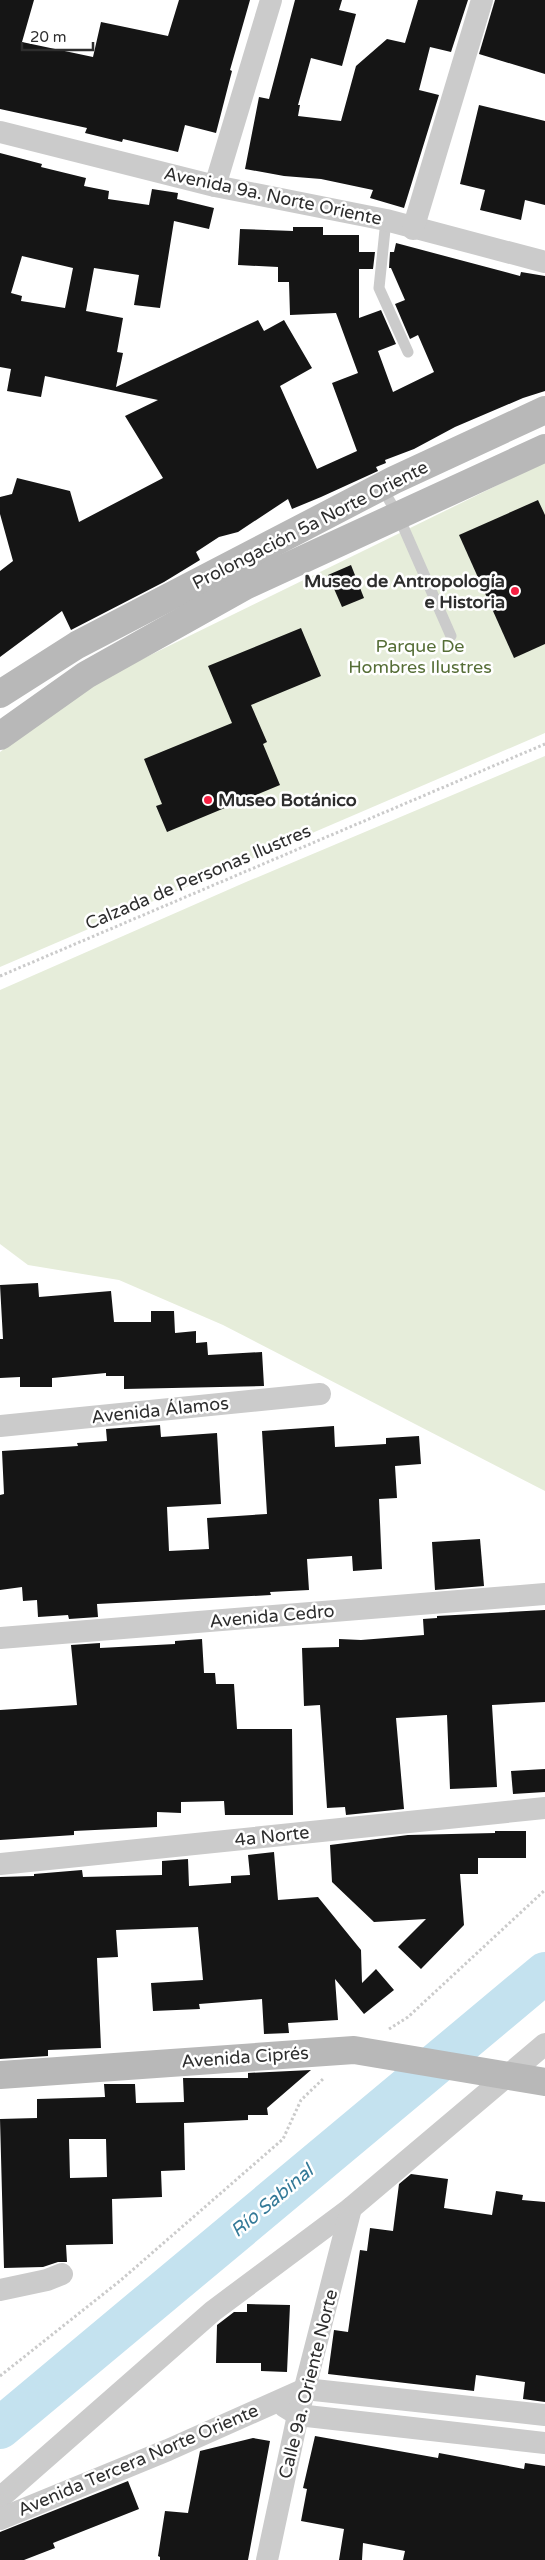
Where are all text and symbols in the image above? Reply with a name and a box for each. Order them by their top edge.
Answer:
scale bar [22,20,94,52]
text: 20 m [30,28,67,46]
street label: Avenida 9a. Norte Oriente [162,162,384,230]
street label: Prolongación 5a Norte Oriente [189,456,431,594]
place label: Museo de Antropología e Historia [304,570,505,613]
marker: Museo de Antropología e Historia [509,585,521,597]
park label: Parque De Hombres Ilustres [348,635,492,678]
place label: Museo Botánico [218,789,357,811]
marker: Museo Botánico [202,794,214,806]
street label: Calzada de Personas Ilustres [82,819,314,935]
street label: Avenida Álamos [90,1392,230,1428]
street label: Avenida Cedro [209,1600,335,1632]
street label: 4a Norte [234,1821,310,1851]
street label: Avenida Ciprés [180,2042,310,2072]
water label: Río Sabinal [226,2159,319,2242]
street label: Calle 9a. Oriente Norte [274,2287,342,2481]
street label: Avenida Tercera Norte Oriente [14,2399,262,2521]

